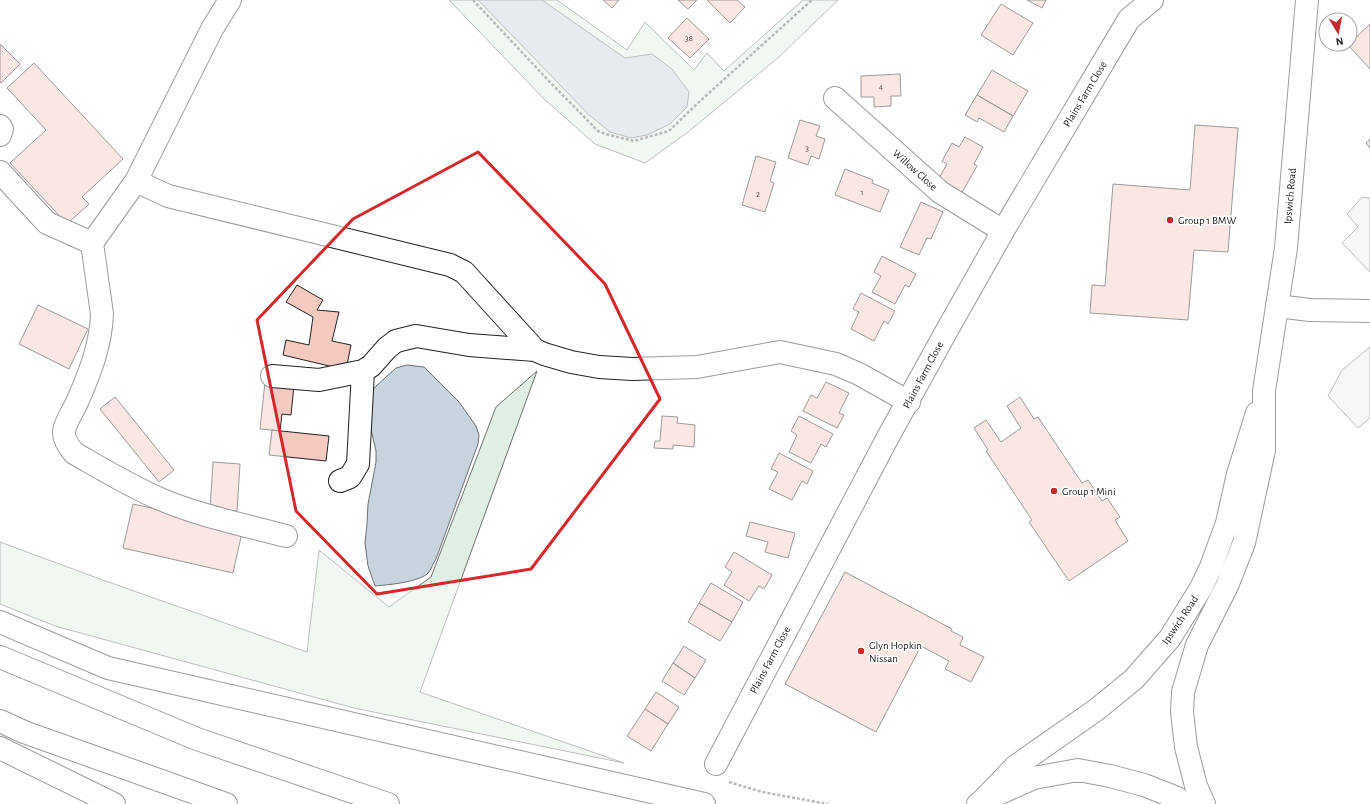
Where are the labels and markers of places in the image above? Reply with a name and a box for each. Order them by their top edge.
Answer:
marker: Group 1 BMW [1165,215,1175,225]
place label: Group 1 BMW [1178,215,1236,226]
marker: Group 1 Mini [1049,486,1059,496]
place label: Group 1 Mini [1062,486,1116,497]
place label: Glyn Hopkin Nissan [869,640,922,664]
marker: Glyn Hopkin Nissan [856,646,866,656]

